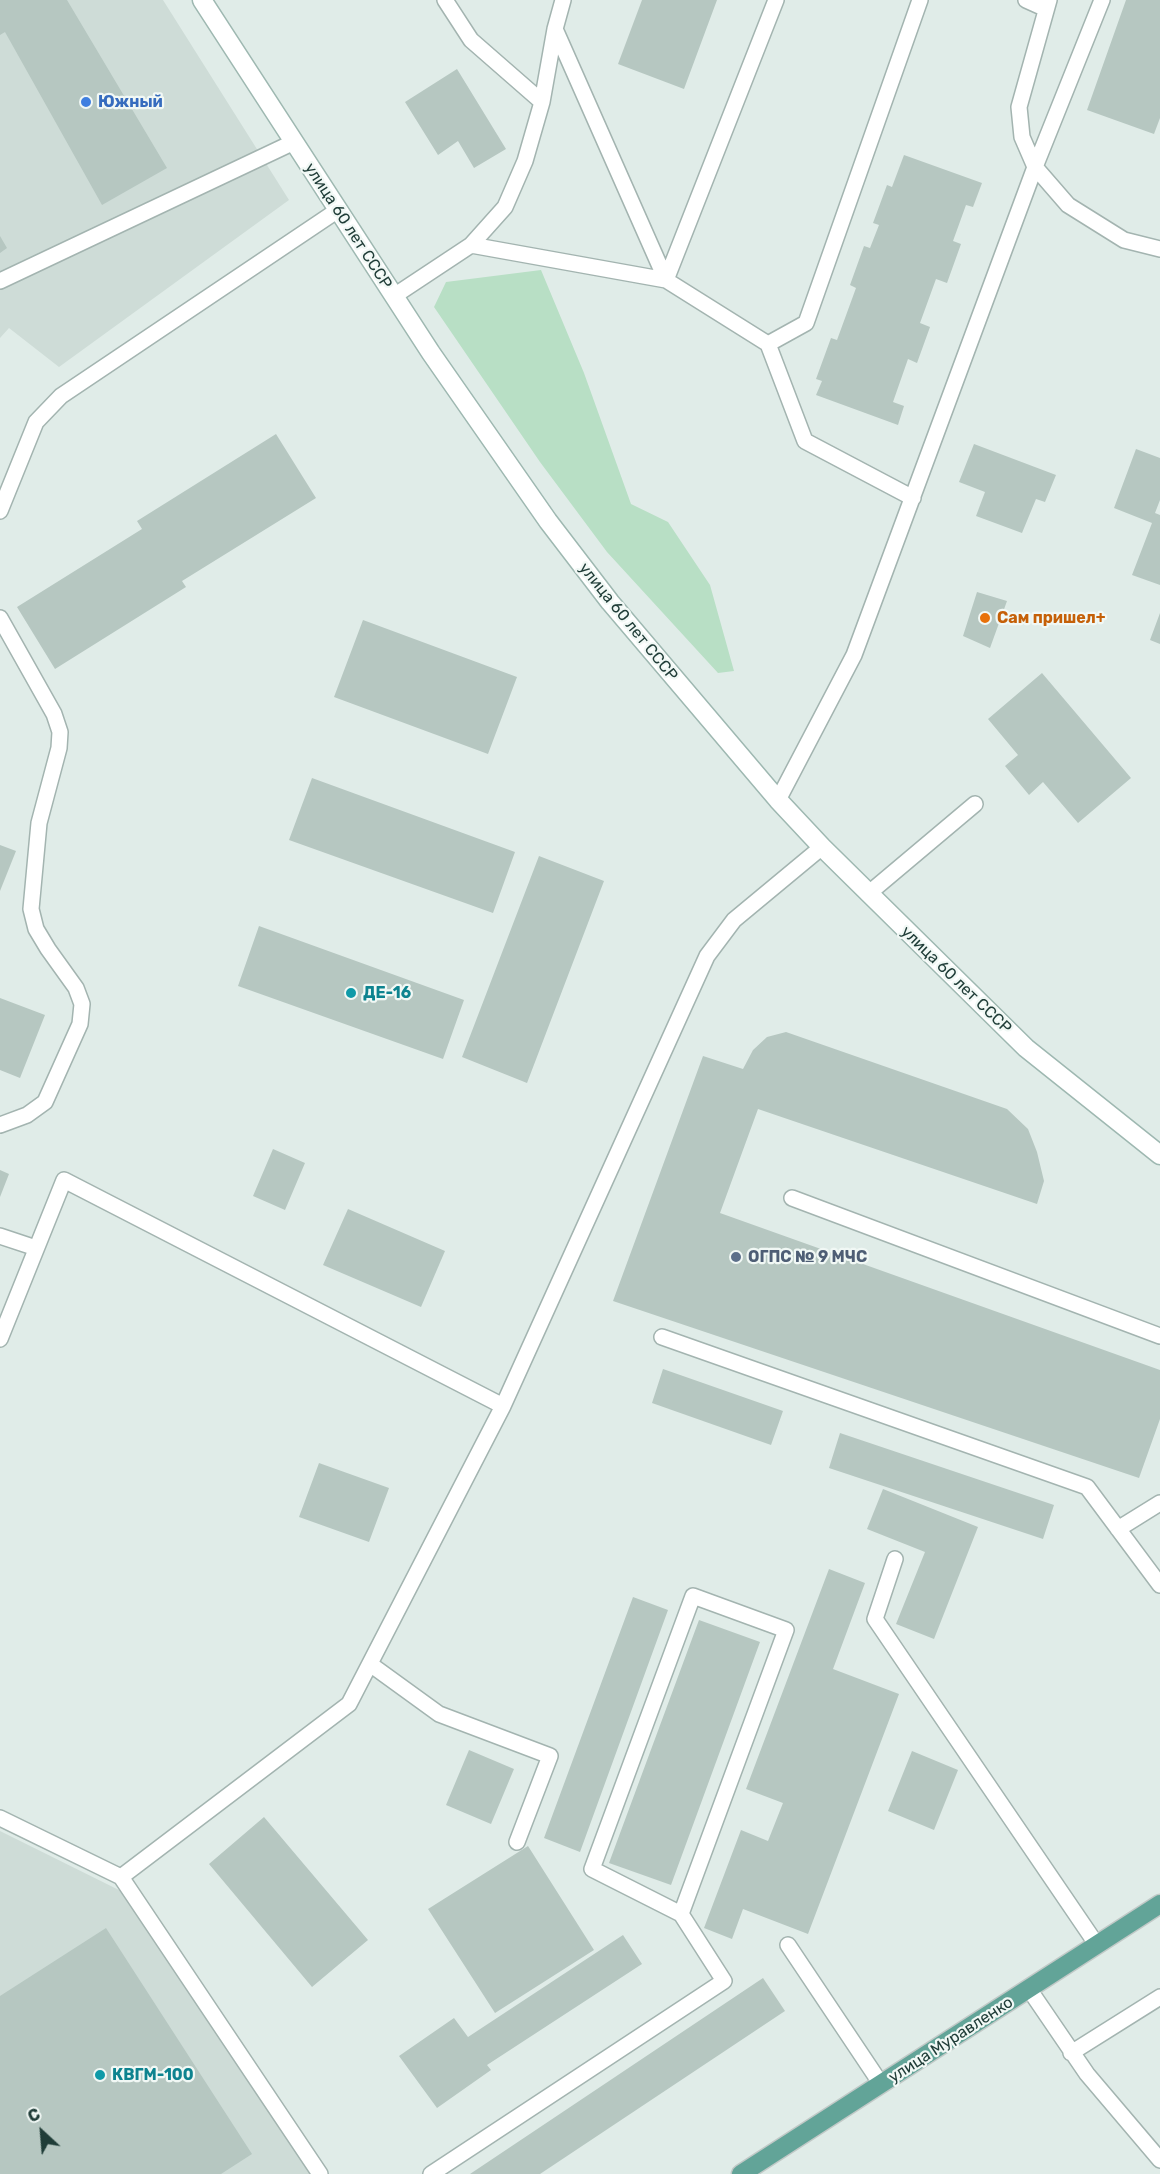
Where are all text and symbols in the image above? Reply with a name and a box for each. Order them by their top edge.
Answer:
place label: Южный [98,92,163,112]
marker: Южный [79,95,93,109]
street label: улица 60 лет СССР [300,159,396,293]
street label: улица 60 лет СССР [575,559,681,685]
place label: Сам пришел+ [997,608,1105,628]
marker: Сам пришел+ [978,611,992,625]
street label: улица 60 лет СССР [897,922,1015,1038]
place label: ДЕ-16 [363,983,411,1003]
marker: ДЕ-16 [344,986,358,1000]
place label: ОГПС № 9 МЧС [748,1247,867,1267]
marker: ОГПС № 9 МЧС [729,1250,743,1264]
street label: улица Муравленко [885,1993,1017,2087]
place label: КВГМ-100 [112,2065,194,2085]
marker: КВГМ-100 [93,2068,107,2082]
north arrow [12,2102,72,2162]
text: С [25,2104,43,2126]

